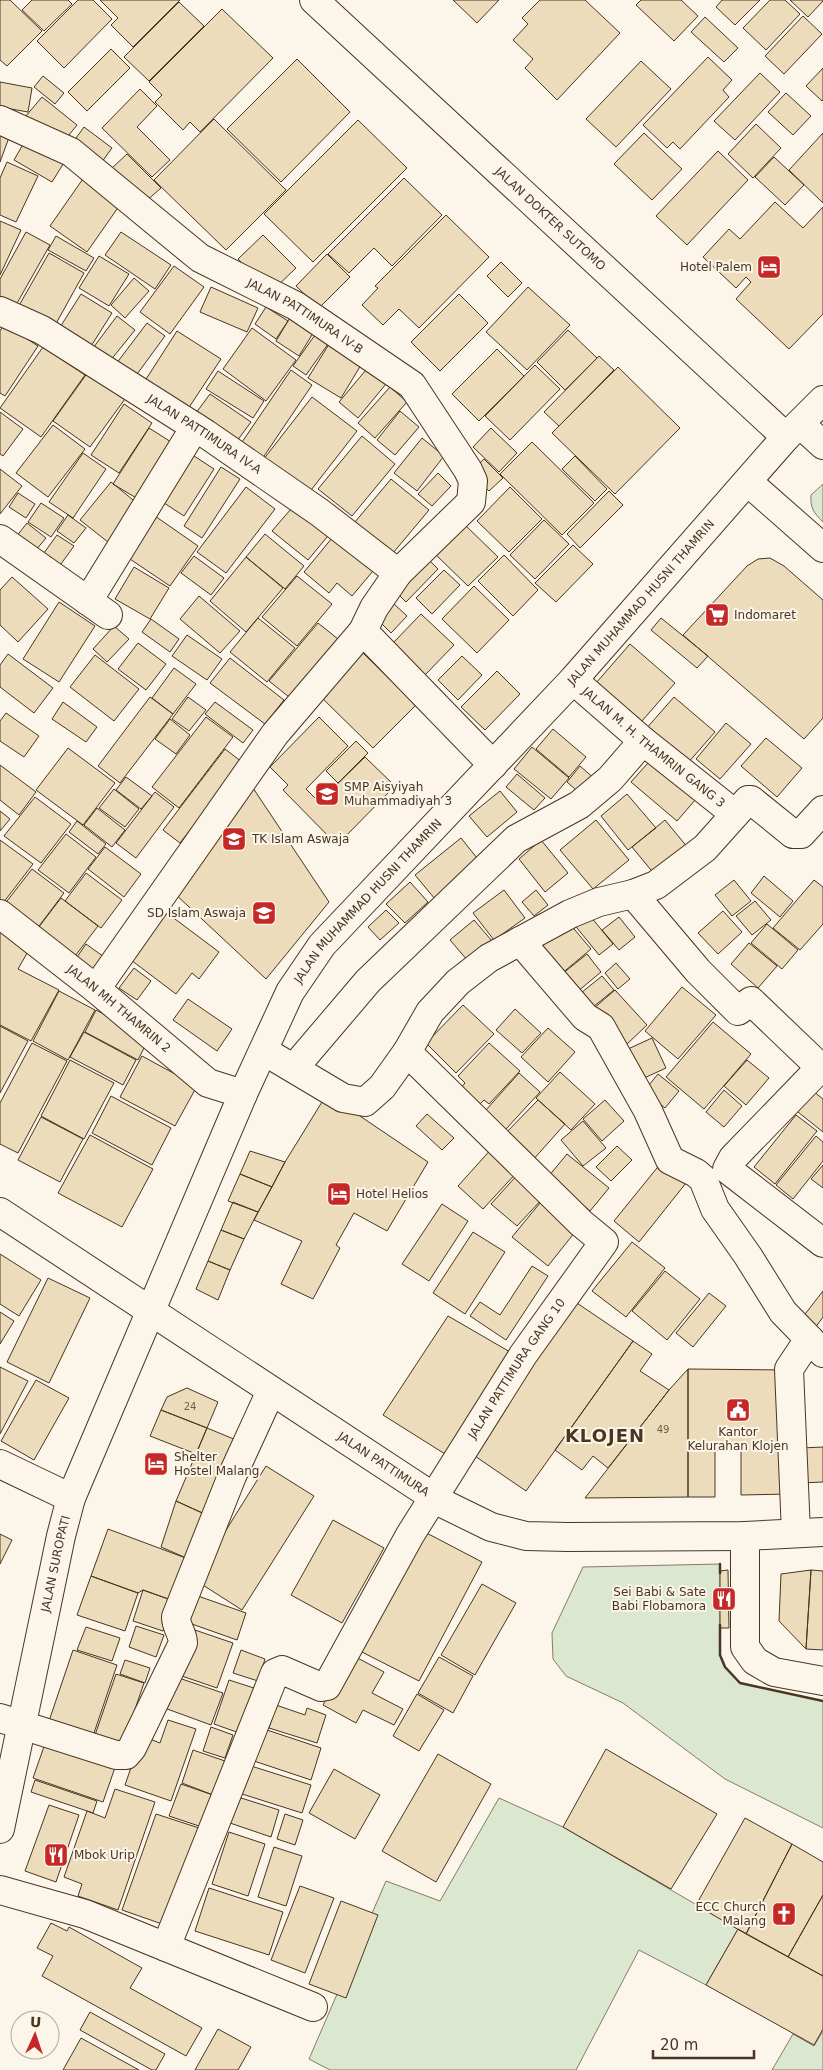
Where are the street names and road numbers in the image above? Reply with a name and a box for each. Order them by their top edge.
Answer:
street label: JALAN DOKTER SUTOMO [491,164,608,273]
street label: JALAN PATTIMURA IV-B [244,275,366,357]
street label: JALAN PATTIMURA IV-A [144,391,265,477]
street label: JALAN MUHAMMAD HUSNI THAMRIN [564,517,717,689]
street label: JALAN M. H. THAMRIN GANG 3 [579,684,728,810]
street label: JALAN MUHAMMAD HUSNI THAMRIN [291,816,445,987]
street label: JALAN MH THAMRIN 2 [63,961,173,1056]
street label: JALAN PATTIMURA GANG 10 [465,1296,568,1442]
street label: JALAN PATTIMURA [334,1429,433,1500]
street label: JALAN SUROPATI [38,1514,73,1614]

